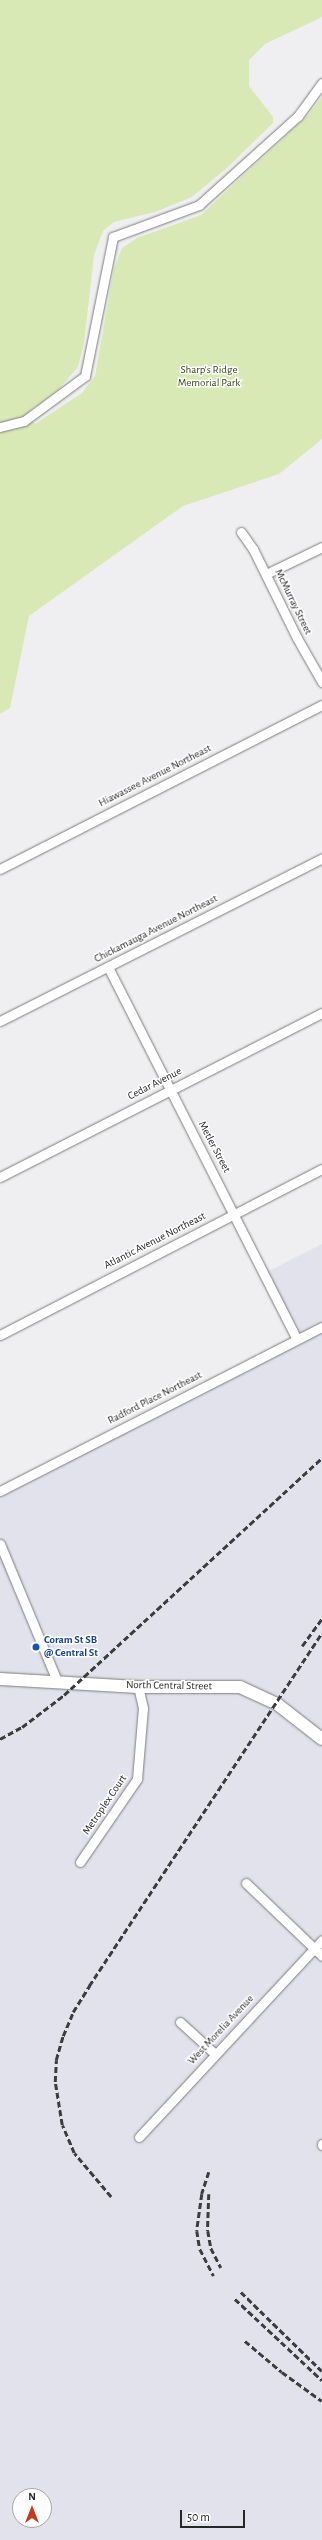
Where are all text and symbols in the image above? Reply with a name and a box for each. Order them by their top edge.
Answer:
park label: Sharp's Ridge Memorial Park [178,364,240,390]
street label: McMurray Street [272,567,314,637]
street label: Hiawassee Avenue Northeast [97,742,213,810]
street label: Chickamauga Avenue Northeast [92,892,220,966]
street label: Cedar Avenue [126,1065,184,1103]
street label: Metler Street [195,1119,233,1175]
street label: Atlantic Avenue Northeast [102,1210,208,1272]
street label: Radford Place Northeast [106,1369,204,1427]
place label: Coram St SB @ Central St [44,1634,98,1660]
marker: Coram St SB @ Central St [31,1642,41,1652]
street label: North Central Street [126,1679,212,1693]
street label: Metroplex Court [80,1773,130,1837]
street label: West Morelia Avenue [185,1992,257,2068]
north arrow [12,2488,52,2528]
text: N [28,2491,36,2502]
scale bar [182,2502,247,2528]
text: 50 m [187,2511,210,2523]

